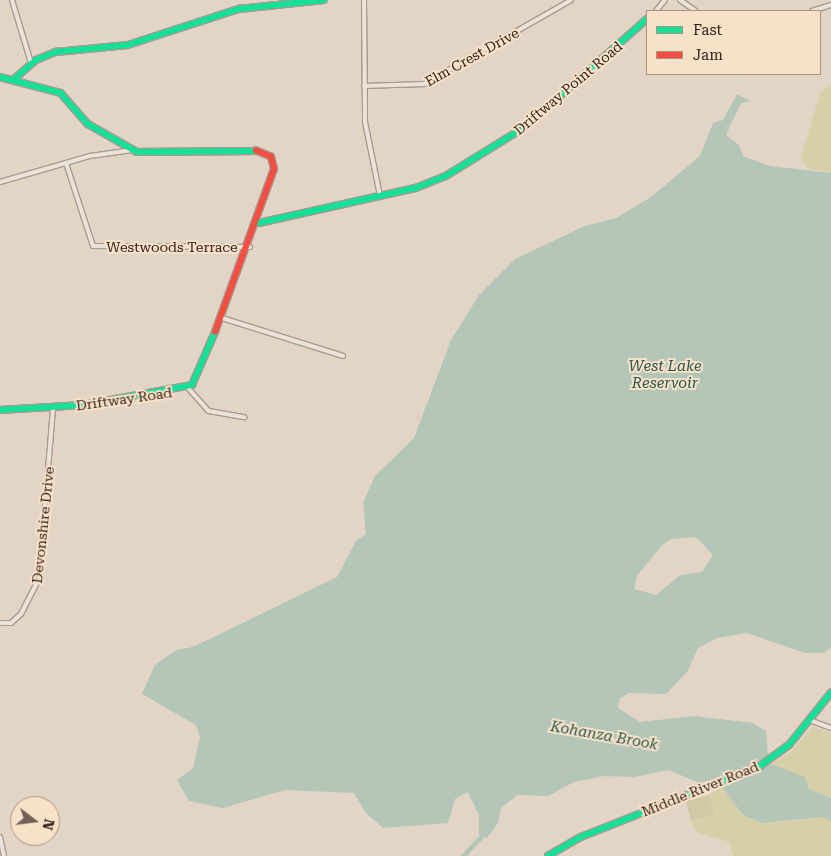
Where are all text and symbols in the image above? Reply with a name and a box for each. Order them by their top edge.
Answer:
legend [646,10,821,75]
text: Fast [693,21,722,39]
street label: Elm Crest Drive [422,24,522,90]
street label: Driftway Point Road [510,38,626,138]
text: Jam [693,46,723,64]
street label: Westwoods Terrace [106,239,238,255]
water label: West Lake Reservoir [628,357,702,392]
street label: Driftway Road [75,384,173,414]
street label: Devonshire Drive [29,466,57,584]
water label: Kohanza Brook [549,718,659,754]
street label: Middle River Road [639,758,761,820]
north arrow [10,796,60,846]
text: N [39,817,58,832]

